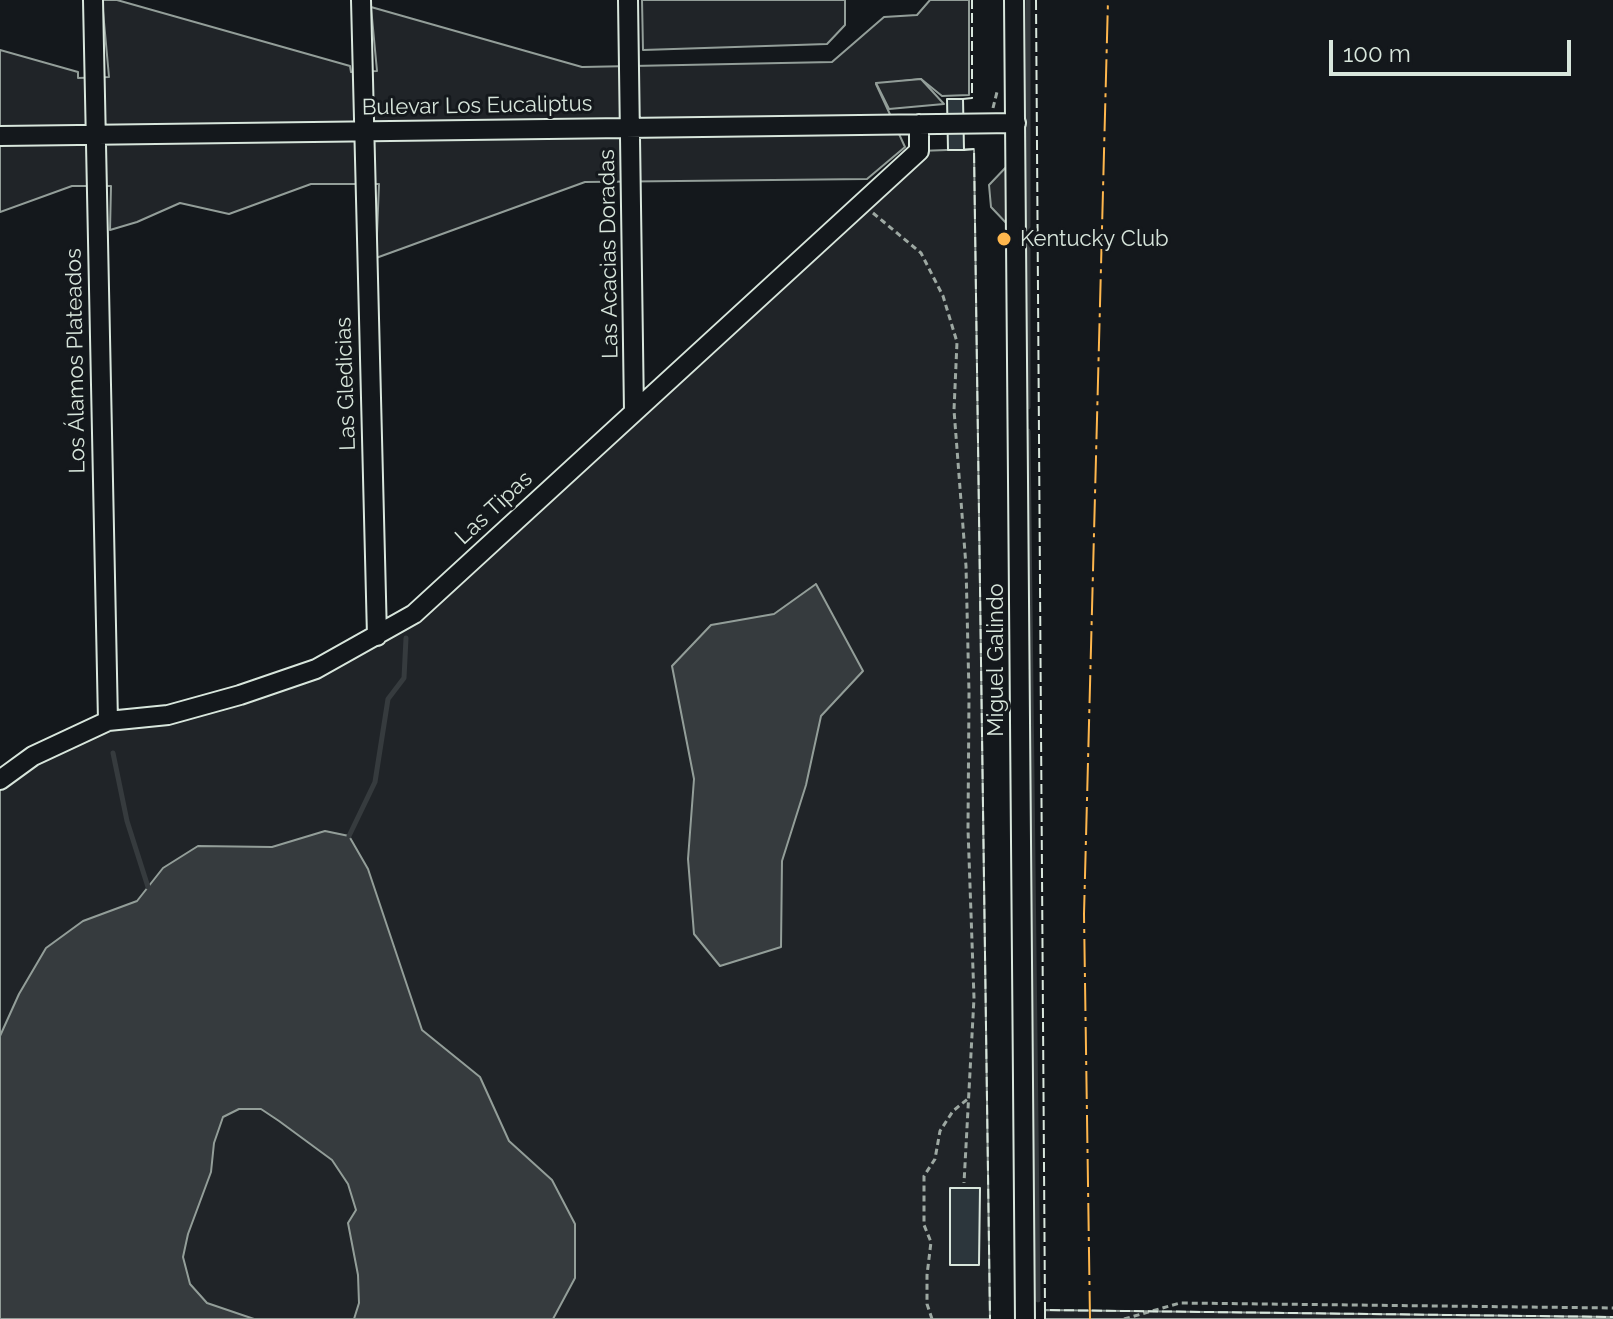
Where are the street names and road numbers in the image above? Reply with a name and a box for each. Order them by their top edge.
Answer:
street label: Bulevar Los Eucaliptus [362,91,592,121]
street label: Las Acacias Doradas [594,149,624,359]
street label: Los Álamos Plateados [61,248,91,474]
street label: Las Gledicias [330,317,362,451]
street label: Las Tipas [450,466,538,550]
street label: Miguel Galindo [983,583,1009,737]

